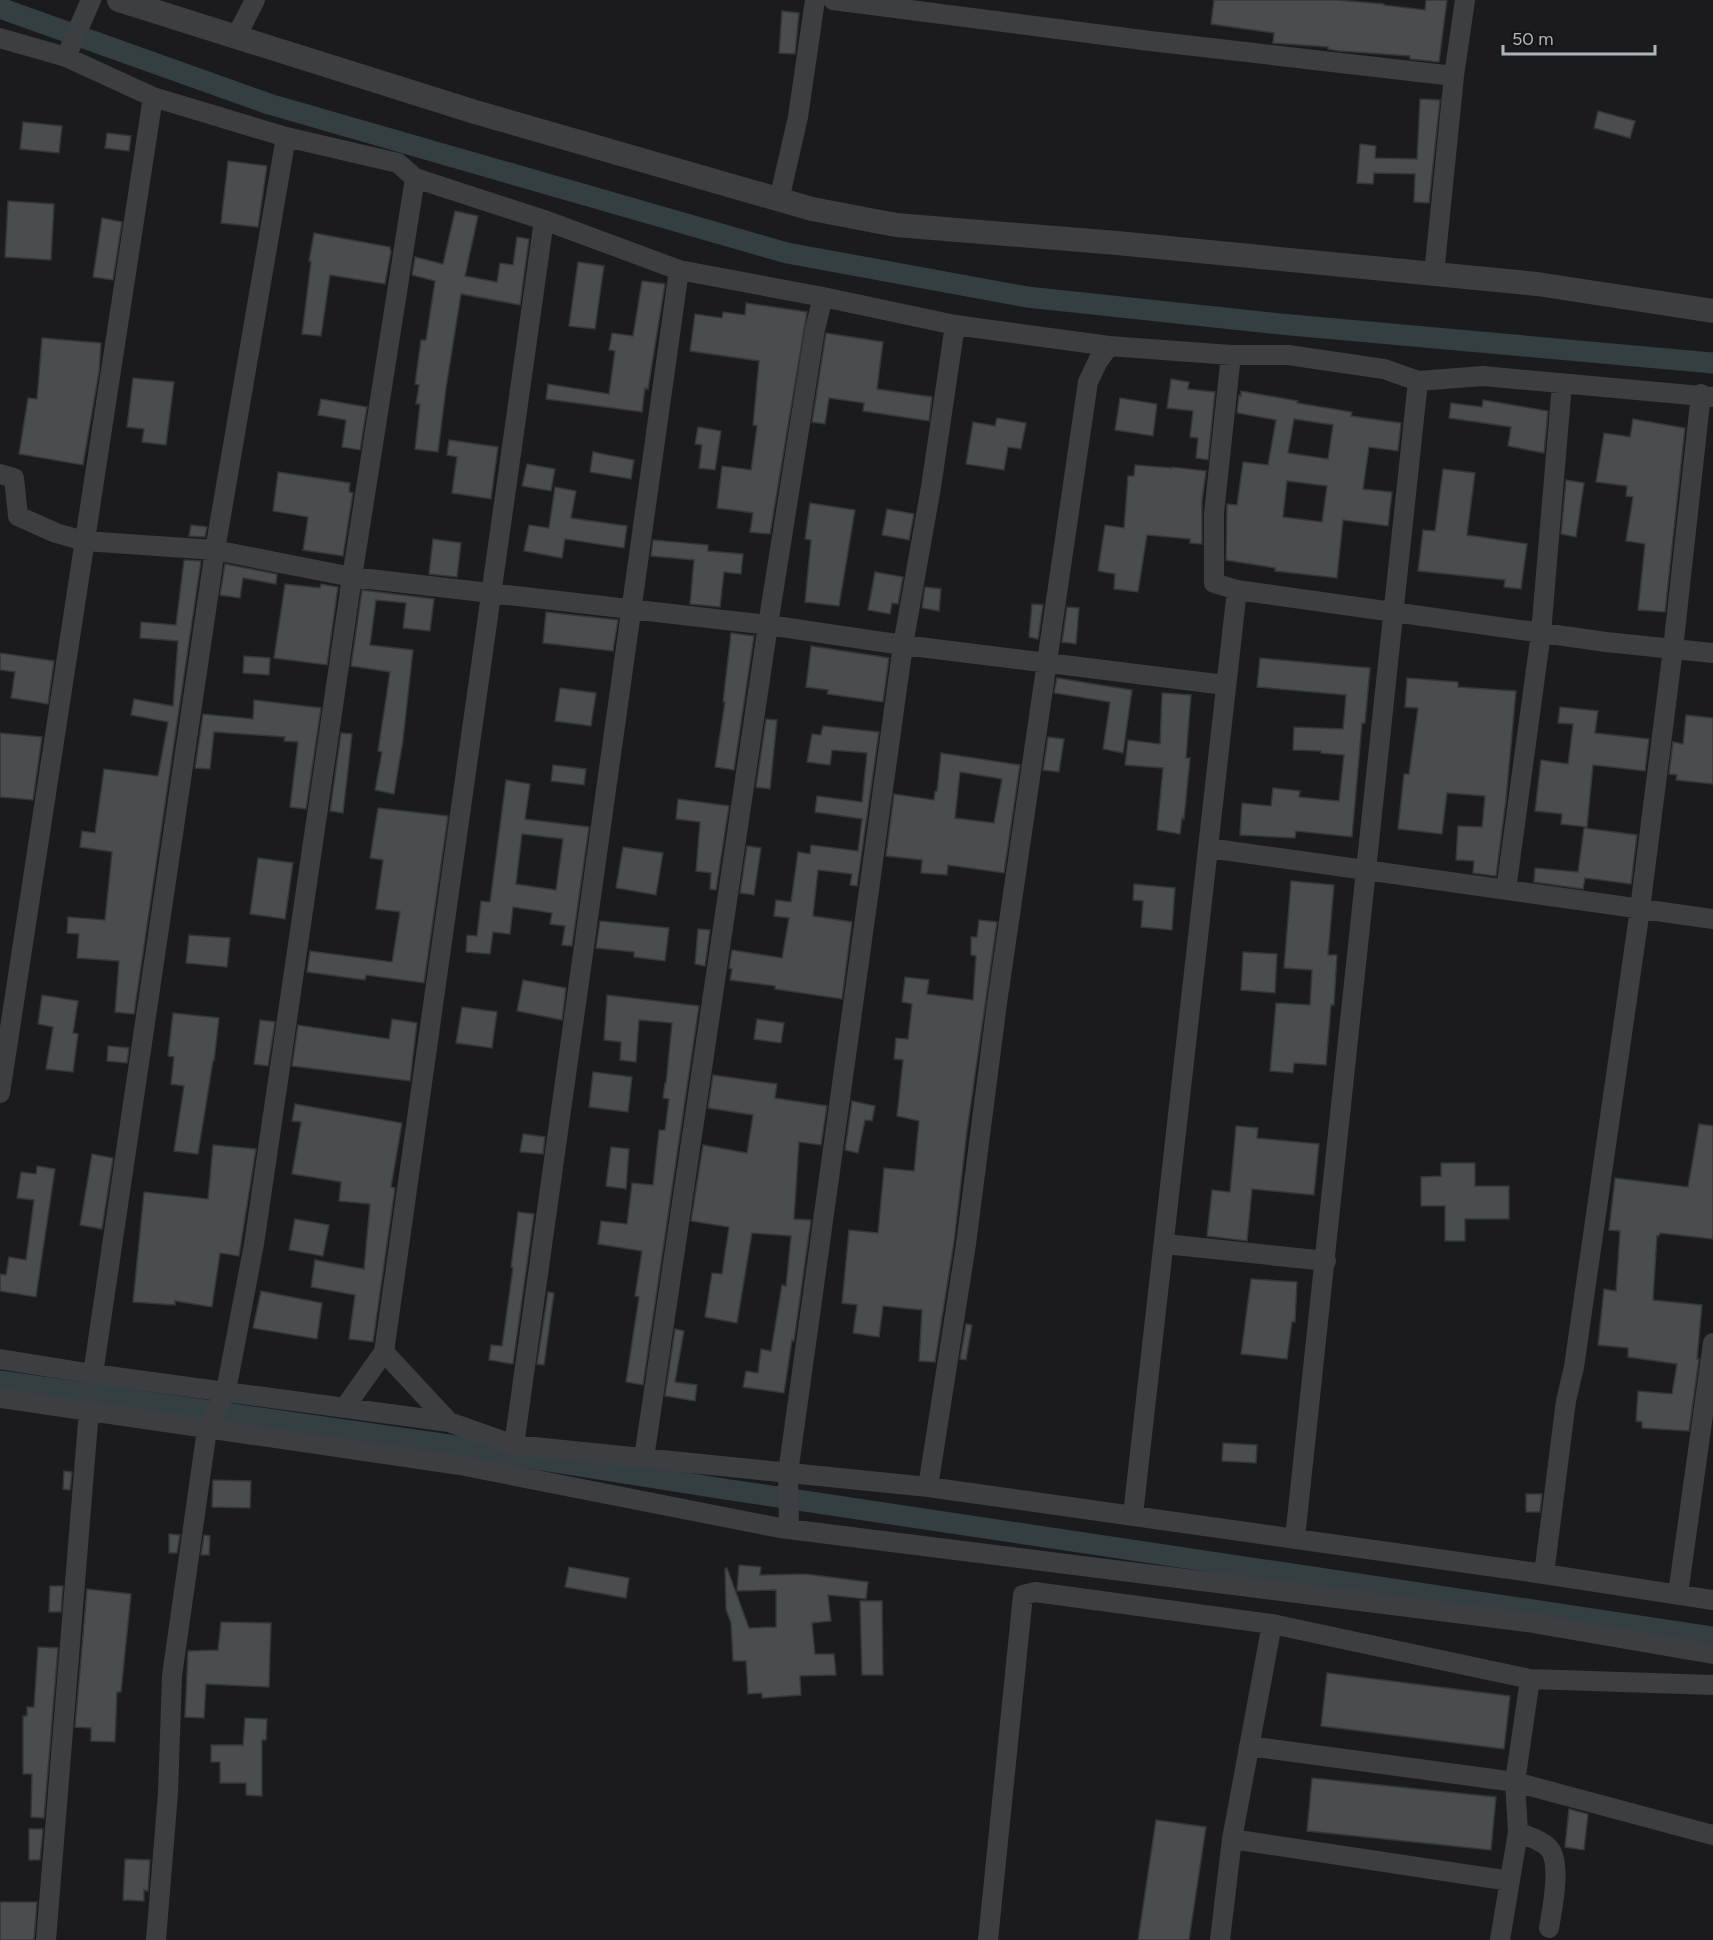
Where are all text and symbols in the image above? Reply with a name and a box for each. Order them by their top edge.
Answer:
scale bar [1503,18,1654,56]
text: 50 m [1512,28,1554,50]

